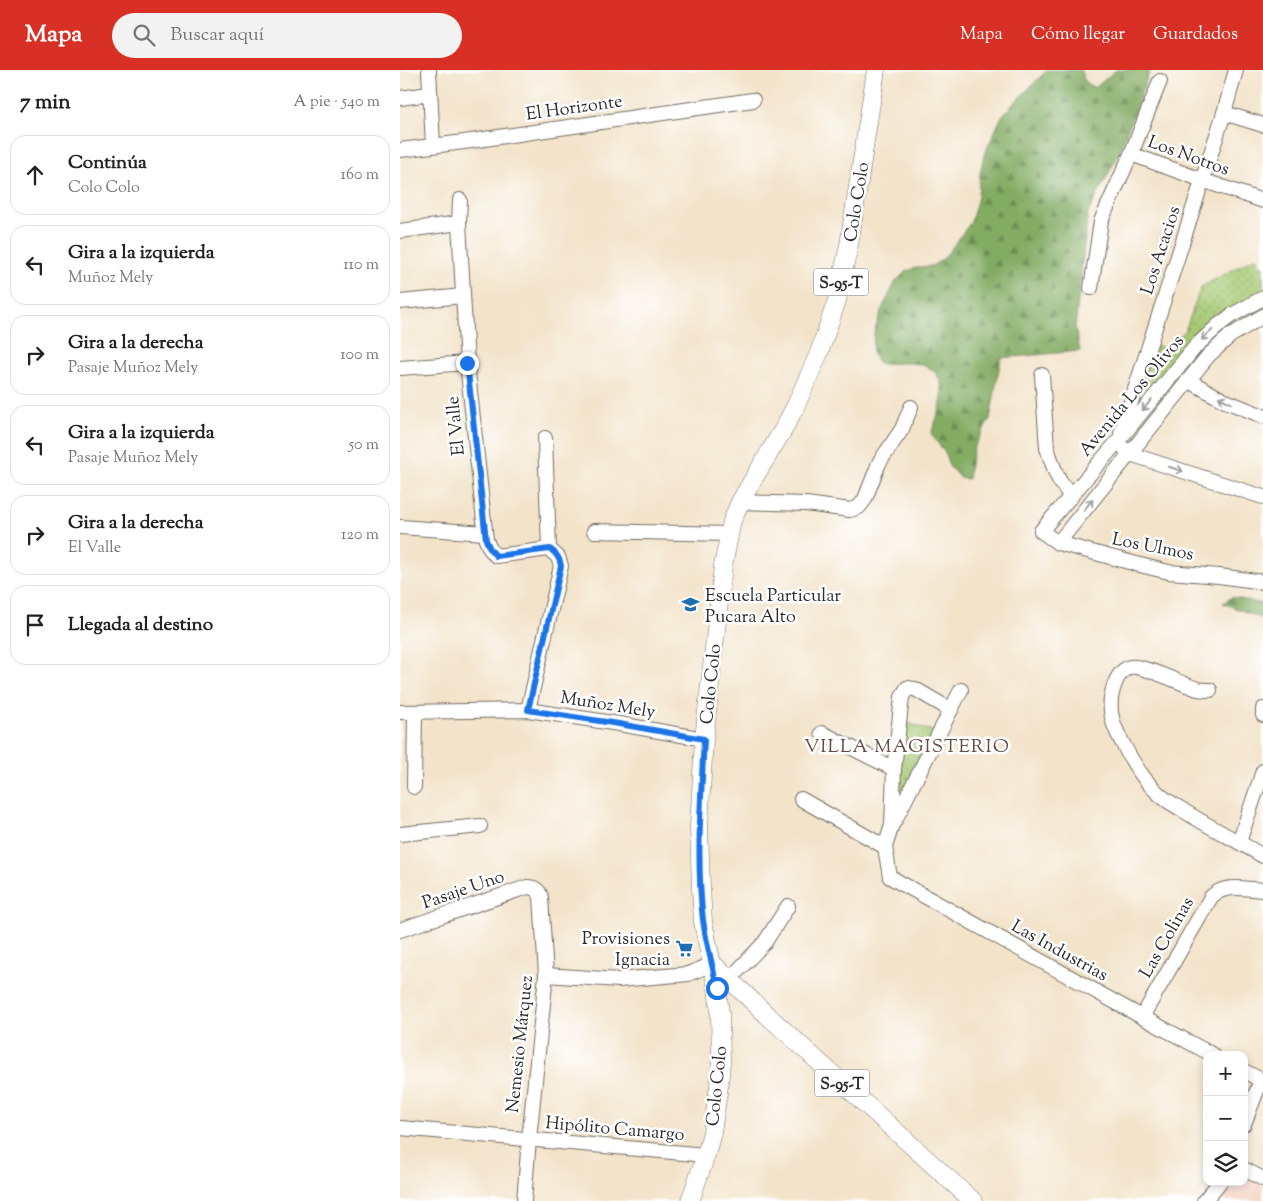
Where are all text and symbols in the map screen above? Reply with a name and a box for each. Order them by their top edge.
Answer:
search box [112,13,462,58]
text: Mapa [25,18,82,52]
icon: search [130,21,158,49]
text: Buscar aquí [170,22,264,49]
text: Mapa [960,22,1003,48]
text: Cómo llegar [1031,22,1125,48]
text: Guardados [1153,22,1238,48]
text: 7 min [20,88,71,118]
street label: El Horizonte [524,89,624,129]
text: A pie · 540 m [293,91,380,114]
street label: Los Notros [1144,130,1233,184]
text: Continúa [68,150,147,177]
street label: Colo Colo [839,160,877,244]
icon: ahead [21,161,49,189]
text: 160 m [341,164,379,187]
text: Colo Colo [68,177,140,200]
street label: Los Acacios [1135,203,1188,298]
text: Gira a la izquierda [68,240,214,267]
icon: left [21,251,49,279]
text: 110 m [343,254,379,277]
text: Muñoz Mely [68,267,153,290]
road number: S-95-T [814,268,868,296]
one-way arrow [1201,329,1214,341]
text: Gira a la derecha [68,330,203,357]
street label: Avenida Los Olivos [1074,330,1191,463]
icon: right [21,341,49,369]
text: 100 m [340,344,379,367]
route end [456,352,479,375]
text: Pasaje Muñoz Mely [68,357,198,380]
street label: El Valle [441,395,473,457]
one-way arrow [1217,395,1232,405]
one-way arrow [1142,398,1153,411]
text: Gira a la izquierda [68,420,214,447]
icon: left [21,431,49,459]
text: 50 m [348,434,379,457]
text: Pasaje Muñoz Mely [68,447,198,470]
one-way arrow [1168,465,1184,475]
one-way arrow [1083,499,1094,512]
text: Gira a la derecha [68,510,203,537]
icon: right [21,521,49,549]
text: 120 m [341,524,379,547]
street label: Los Ulmos [1109,527,1196,569]
text: El Valle [68,537,121,560]
place label: Escuela Particular Pucara Alto [705,584,841,631]
school or university icon: Escuela Particular Pucara Alto [681,595,701,615]
icon: arrive [21,611,49,639]
text: Llegada al destino [68,612,213,639]
street label: Colo Colo [695,643,729,726]
street label: Muñoz Mely [558,686,657,726]
district label: VILLA MAGISTERIO [804,734,1010,761]
street label: Pasaje Uno [419,865,508,917]
street label: Las Colinas [1134,893,1201,983]
street label: Las Industrias [1006,914,1112,989]
place label: Provisiones Ignacia [582,927,670,974]
supermarket icon: Provisiones Ignacia [674,938,694,958]
street label: Nemesio Márquez [501,974,541,1114]
route start [706,977,729,1000]
street label: Colo Colo [701,1045,735,1128]
map controls [1203,1051,1248,1186]
button: + [1203,1051,1248,1096]
road number: S-95-T [814,1070,870,1096]
button: − [1203,1096,1248,1141]
street label: Hipólito Camargo [544,1111,686,1149]
button: layers [1203,1141,1248,1186]

